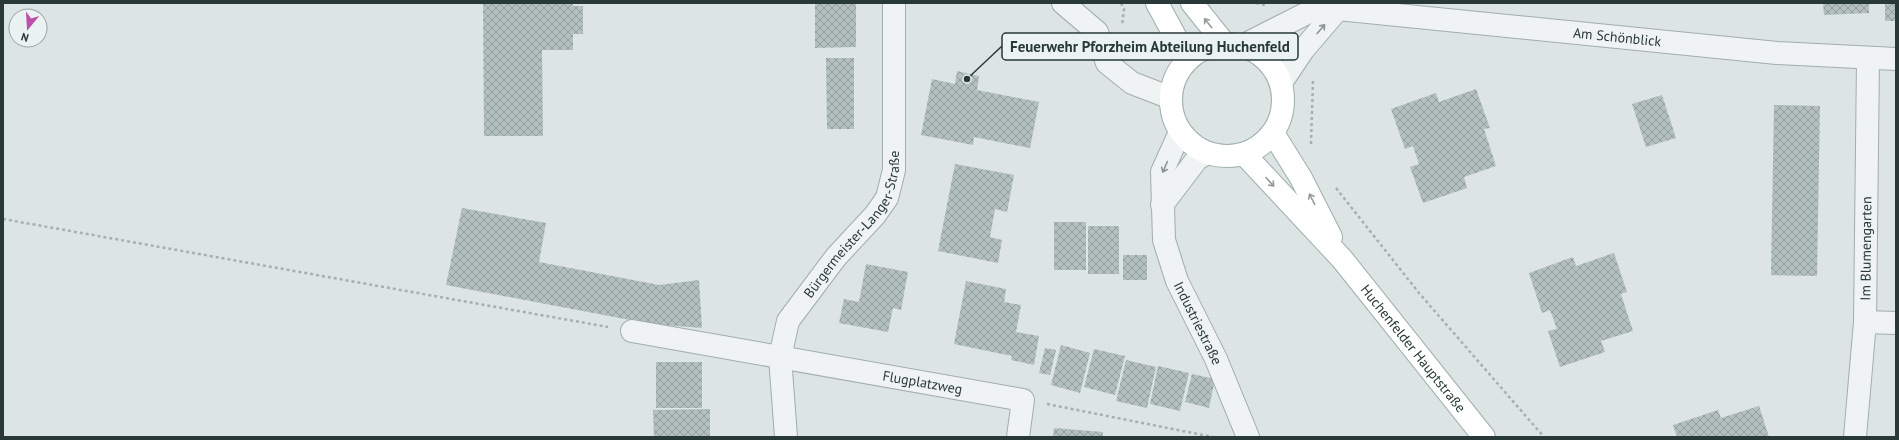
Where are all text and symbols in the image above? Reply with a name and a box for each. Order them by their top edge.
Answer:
north arrow [8,8,48,48]
one-way arrow [1204,18,1213,29]
one-way arrow [1316,24,1325,35]
street label: Am Schönblick [1572,24,1662,50]
text: N [19,30,31,45]
callout: Feuerwehr Pforzheim Abteilung Huchenfeld [1002,33,1298,60]
text: Feuerwehr Pforzheim Abteilung Huchenfeld [1010,37,1290,56]
street label: Bürgermeister-Langer-Straße [800,151,903,301]
one-way arrow [1160,160,1168,172]
one-way arrow [1266,177,1275,187]
one-way arrow [1308,194,1315,206]
street label: Im Blumengarten [1856,196,1875,301]
street label: Industriestraße [1170,278,1226,367]
street label: Huchenfelder Hauptstraße [1357,281,1470,416]
street label: Flugplatzweg [881,366,964,398]

